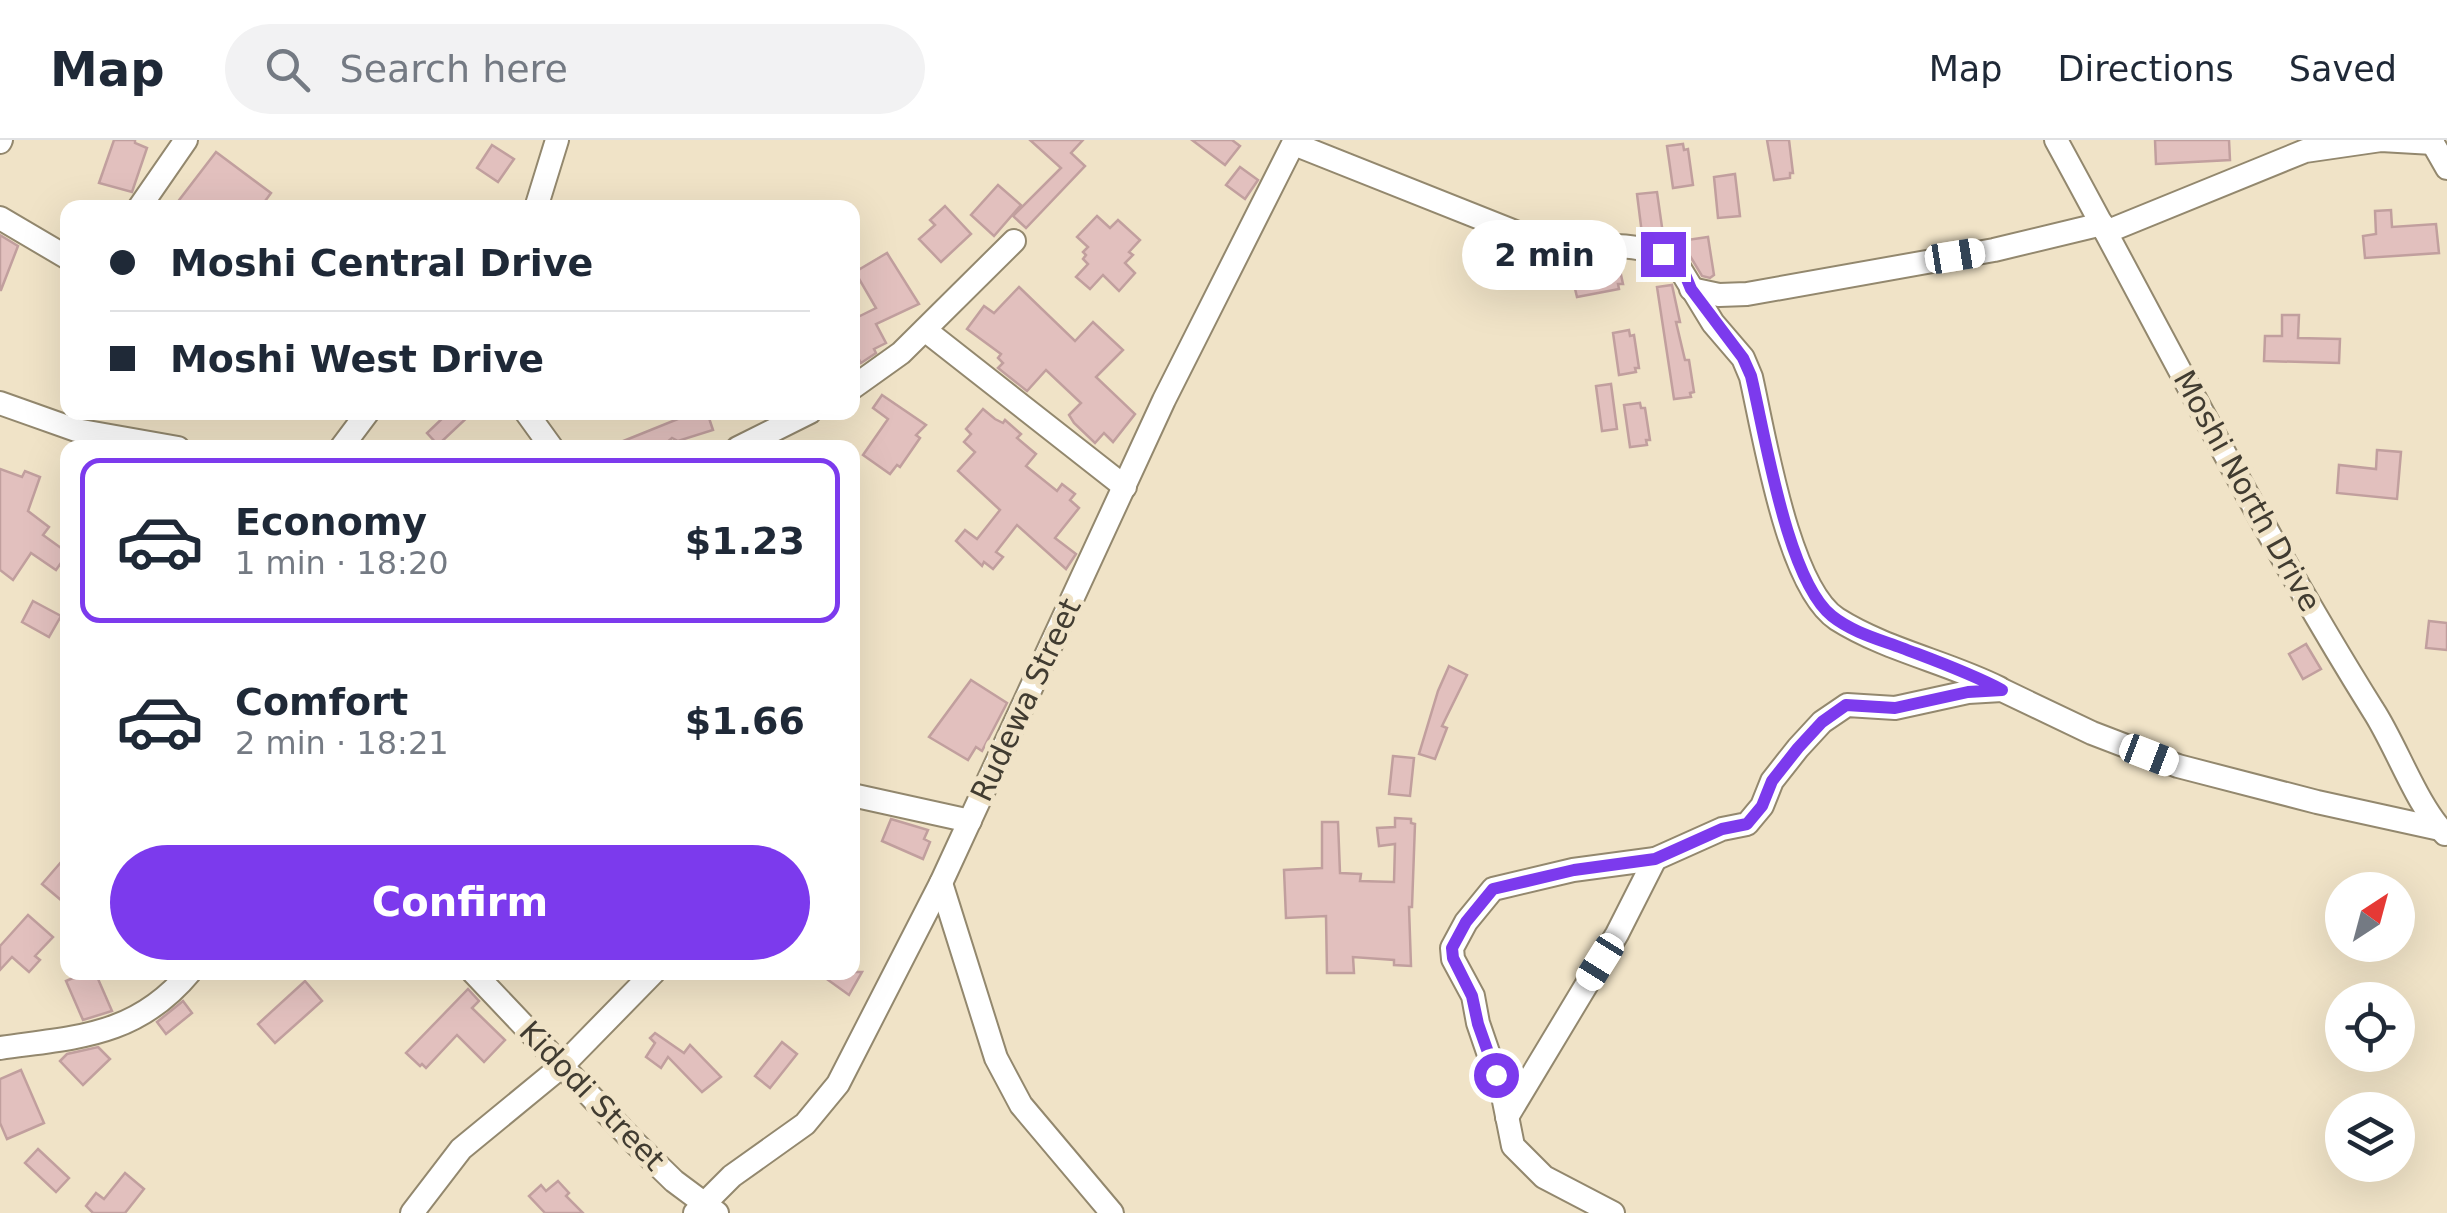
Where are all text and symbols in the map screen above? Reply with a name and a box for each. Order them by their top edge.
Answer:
search box [225,24,925,114]
text: Map [50,41,165,97]
icon: search [260,42,315,97]
text: Search here [340,47,568,91]
text: Map [1929,49,2003,89]
text: Directions [2058,49,2234,89]
text: Saved [2289,49,2397,89]
callout: 2 min [1463,219,1628,289]
route end [1641,232,1686,277]
text: 2 min [1494,236,1595,274]
car [1923,236,1987,276]
text: Moshi Central Drive [170,241,593,285]
text: Moshi West Drive [170,337,544,381]
street label: Moshi North Drive [2167,364,2328,617]
icon: car [115,496,205,586]
text: Economy [235,500,427,544]
text: $1.23 [685,519,805,563]
text: 1 min · 18:20 [235,544,449,582]
street label: Rudewa Street [963,593,1088,807]
icon: car [115,676,205,766]
text: Comfort [235,680,408,724]
text: $1.66 [685,699,805,743]
text: 2 min · 18:21 [235,724,449,762]
car [2116,730,2182,780]
button: Confirm [110,845,810,960]
north arrow [2325,872,2415,962]
map controls [2325,872,2415,1182]
car [1571,929,1629,995]
button: locate [2325,982,2415,1072]
street label: Kidodi Street [513,1014,672,1178]
route start [1474,1053,1519,1098]
button: layers [2325,1092,2415,1182]

